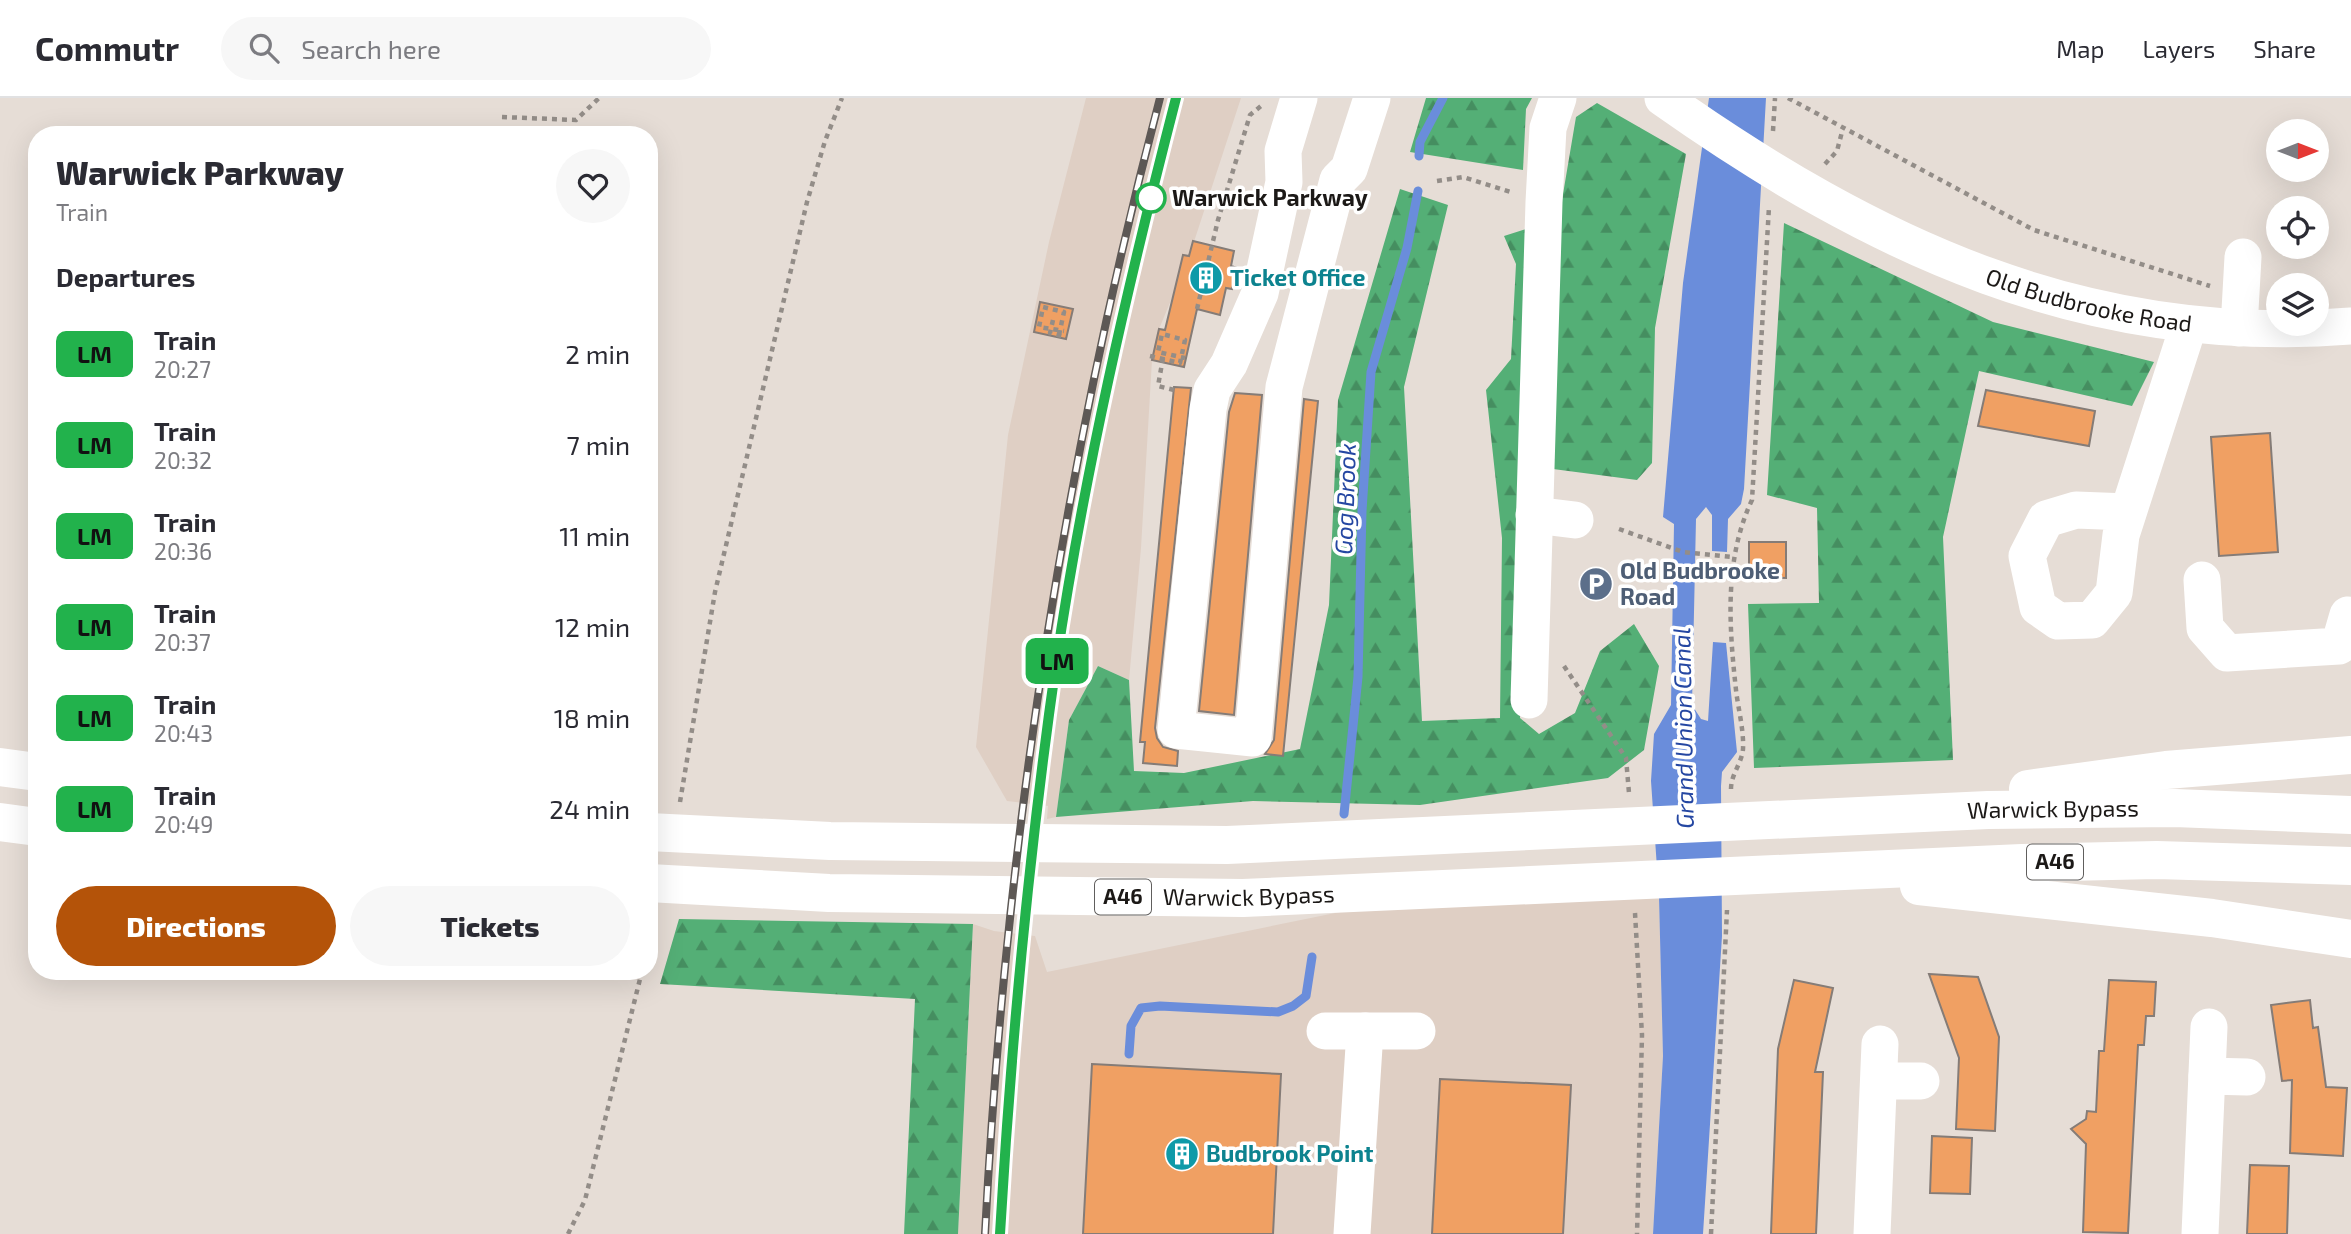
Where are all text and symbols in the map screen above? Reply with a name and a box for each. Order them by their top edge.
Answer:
search box [221,17,711,80]
text: Commutr [35,28,179,68]
icon: search [245,29,283,67]
text: Search here [301,33,441,64]
text: Map [2056,34,2104,63]
text: Layers [2142,34,2215,63]
text: Share [2253,34,2316,63]
north arrow [2266,119,2329,182]
map controls [2266,119,2329,336]
button: heart [556,149,630,223]
text: Warwick Parkway [56,152,344,192]
marker: Warwick Parkway [1136,183,1166,213]
place label: Warwick Parkway [1172,183,1368,211]
button: locate [2266,196,2329,259]
text: Train [56,198,108,226]
building icon: Ticket Office [1187,259,1225,297]
text: Departures [56,261,195,292]
street label: Old Budbrooke Road [1982,262,2194,337]
place label: Ticket Office [1230,263,1365,291]
button: layers [2266,273,2329,336]
text: Train [154,324,216,355]
text: 2 min [565,338,630,369]
text: LM [77,339,112,368]
text: 20:27 [154,355,211,383]
text: Train [154,415,216,446]
text: 7 min [567,429,630,460]
text: LM [77,430,112,459]
water label: Gog Brook [1328,443,1361,555]
text: 20:32 [154,446,212,474]
text: Train [154,506,216,537]
text: 11 min [559,520,630,551]
text: LM [77,521,112,550]
text: 20:36 [154,537,212,565]
place label: Old Budbrooke Road [1620,556,1780,610]
parking icon: Old Budbrooke Road [1577,565,1615,603]
text: Train [154,597,216,628]
text: 12 min [555,611,630,642]
text: LM [77,612,112,641]
water label: Grand Union Canal [1666,627,1699,829]
text: 20:37 [154,628,211,656]
line badge: LM [1026,638,1088,684]
text: LM [1040,646,1074,675]
text: Train [154,688,216,719]
text: 18 min [554,702,630,733]
text: LM [77,703,112,732]
text: 20:43 [154,719,213,747]
text: Train [154,779,216,810]
text: 24 min [549,793,630,824]
street label: Warwick Bypass [1966,793,2139,824]
text: LM [77,794,112,823]
text: 20:49 [154,810,214,838]
road number: A46 [2027,844,2083,880]
street label: Warwick Bypass [1163,879,1335,911]
road number: A46 [1095,880,1151,914]
button: Directions [56,886,336,966]
button: Tickets [350,886,630,966]
building icon: Budbrook Point [1163,1135,1201,1173]
place label: Budbrook Point [1206,1139,1374,1167]

